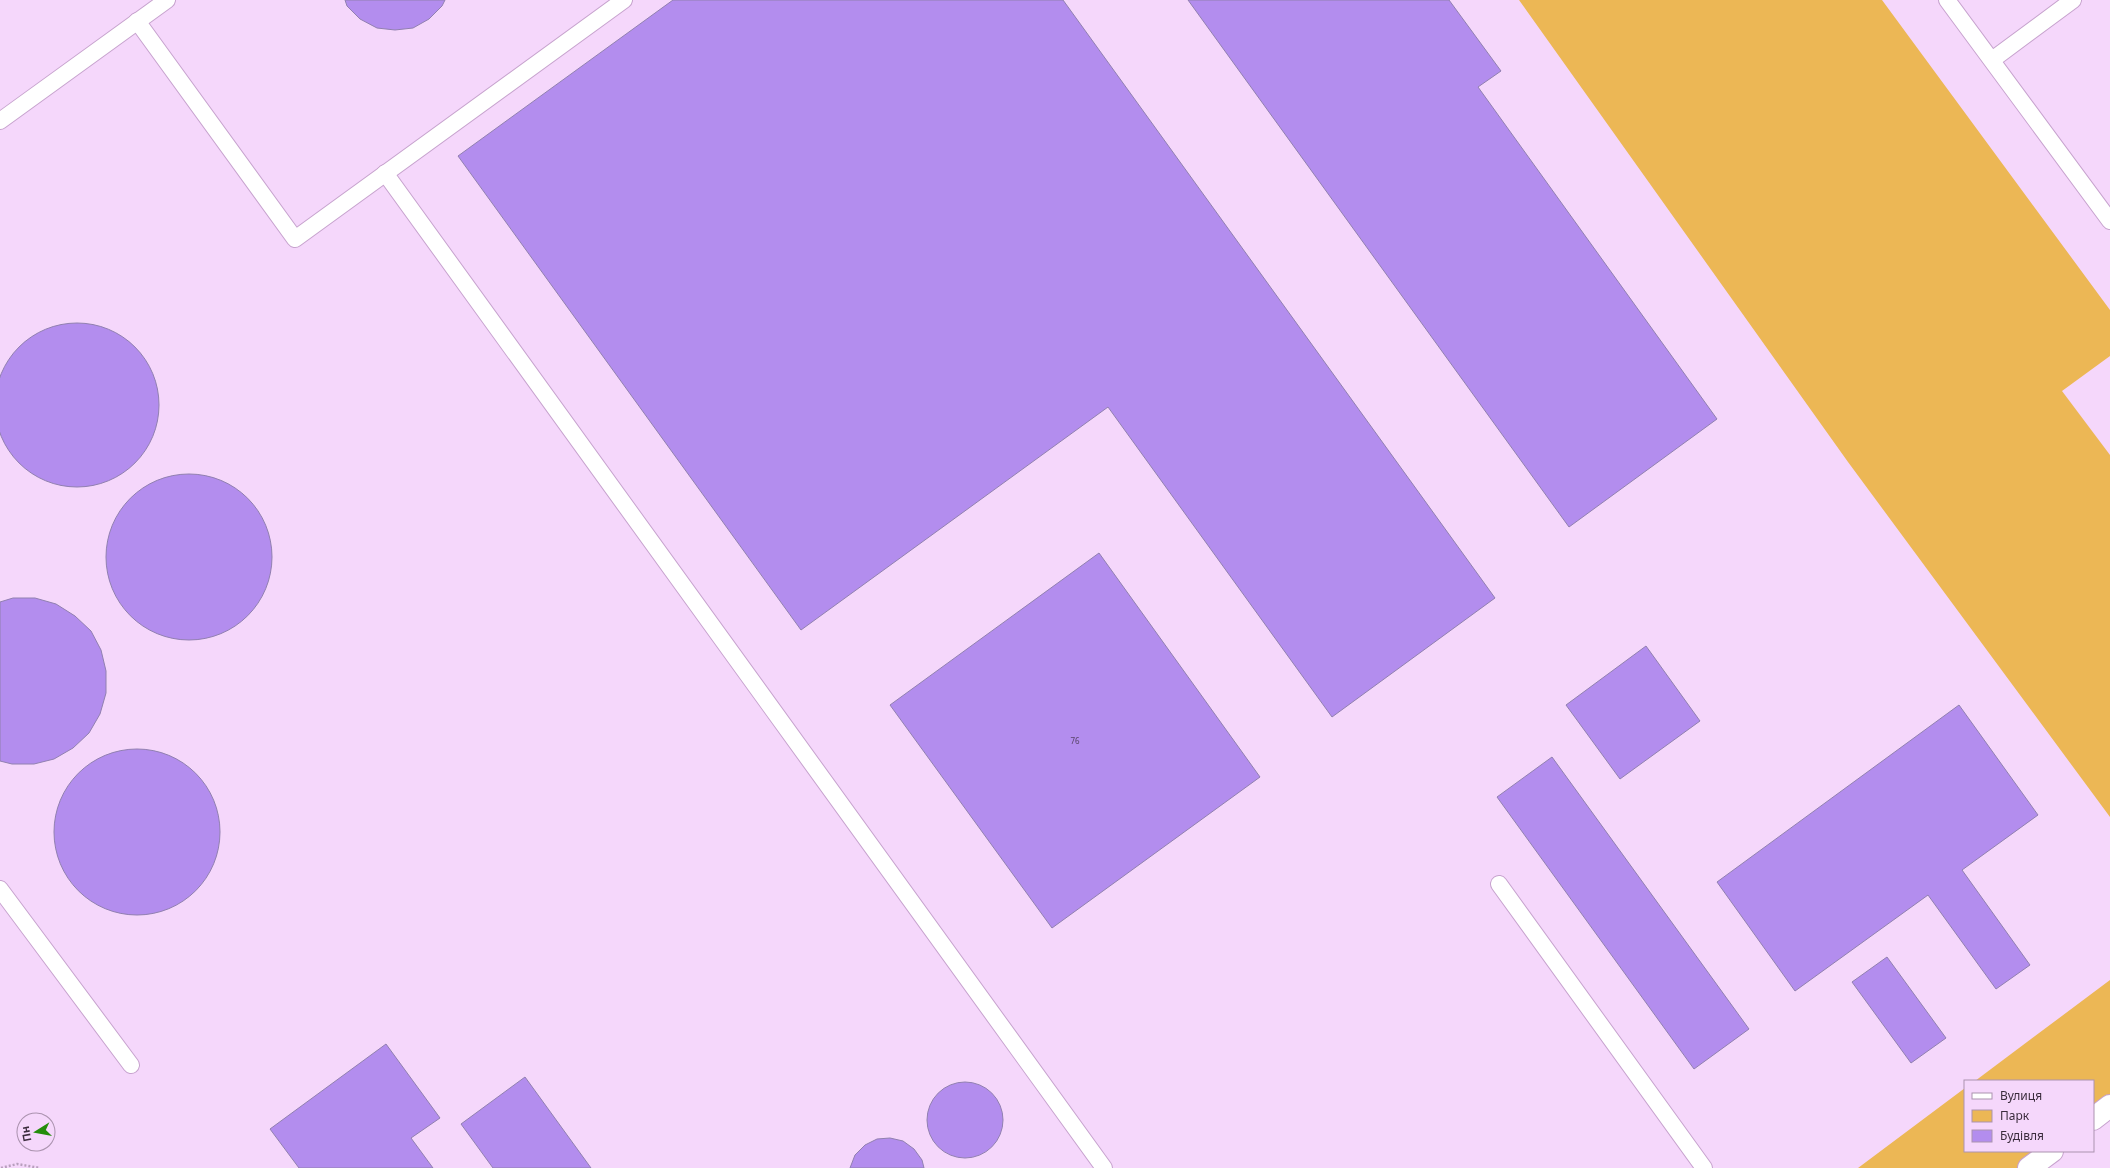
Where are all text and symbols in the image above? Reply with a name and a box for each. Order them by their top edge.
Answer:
house number: 76 [1070,735,1080,746]
legend [1964,1080,2094,1152]
text: Вулиця [2000,1087,2042,1104]
text: Парк [2000,1107,2030,1124]
north arrow [16,1112,56,1152]
text: Пн [17,1125,35,1143]
text: Будівля [2000,1127,2044,1144]

